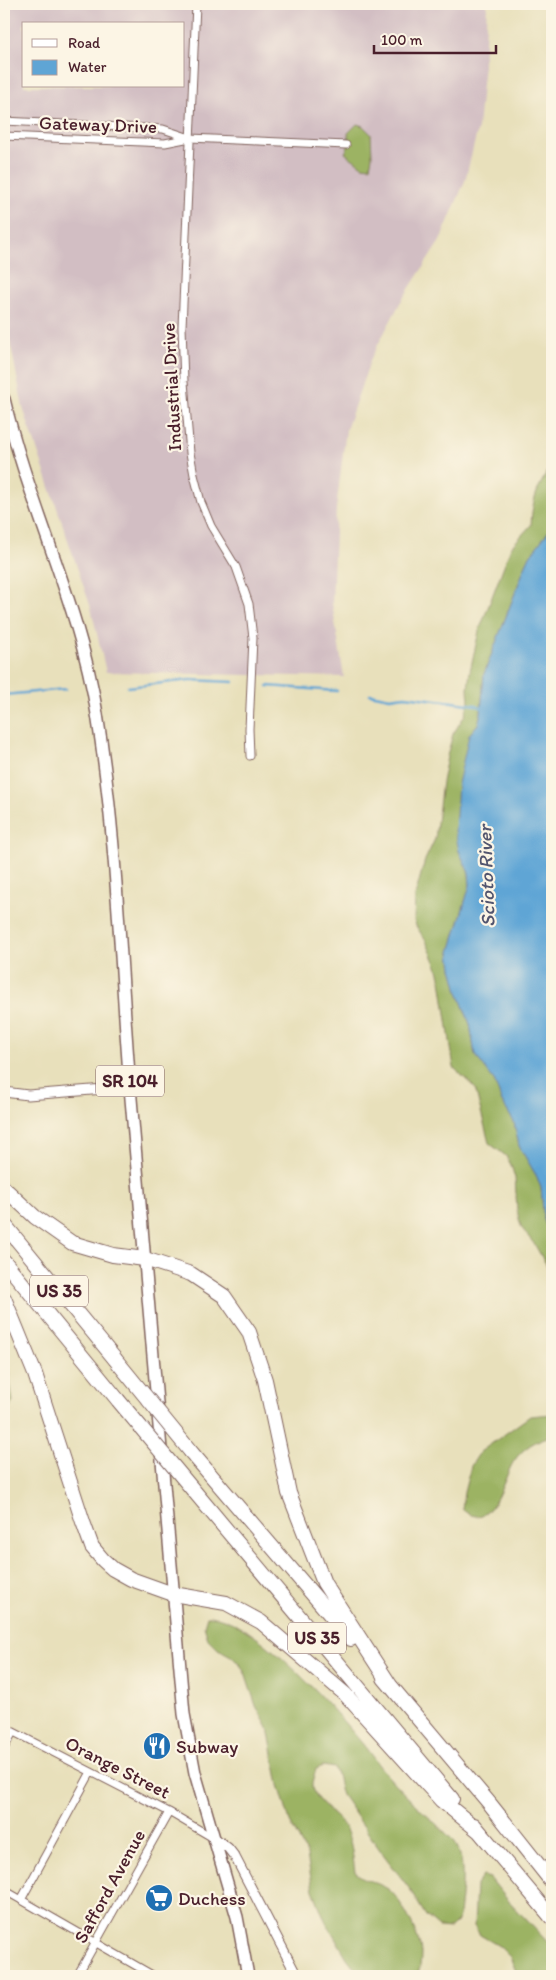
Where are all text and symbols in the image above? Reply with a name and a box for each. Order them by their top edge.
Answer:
legend [22,22,185,88]
scale bar [374,22,496,54]
text: 100 m [381,31,423,49]
text: Road [68,34,101,52]
text: Water [68,58,107,76]
street label: Gateway Drive [39,111,157,138]
street label: Industrial Drive [157,322,186,452]
water label: Scioto River [472,823,500,927]
road number: SR 104 [96,1066,164,1096]
road number: US 35 [30,1276,88,1306]
road number: US 35 [288,1622,346,1654]
street label: Orange Street [61,1731,174,1804]
restaurant icon: Subway [142,1731,172,1761]
place label: Subway [176,1735,238,1758]
street label: Safford Avenue [69,1825,150,1947]
supermarket icon: Duchess [144,1883,174,1913]
place label: Duchess [178,1887,246,1910]

